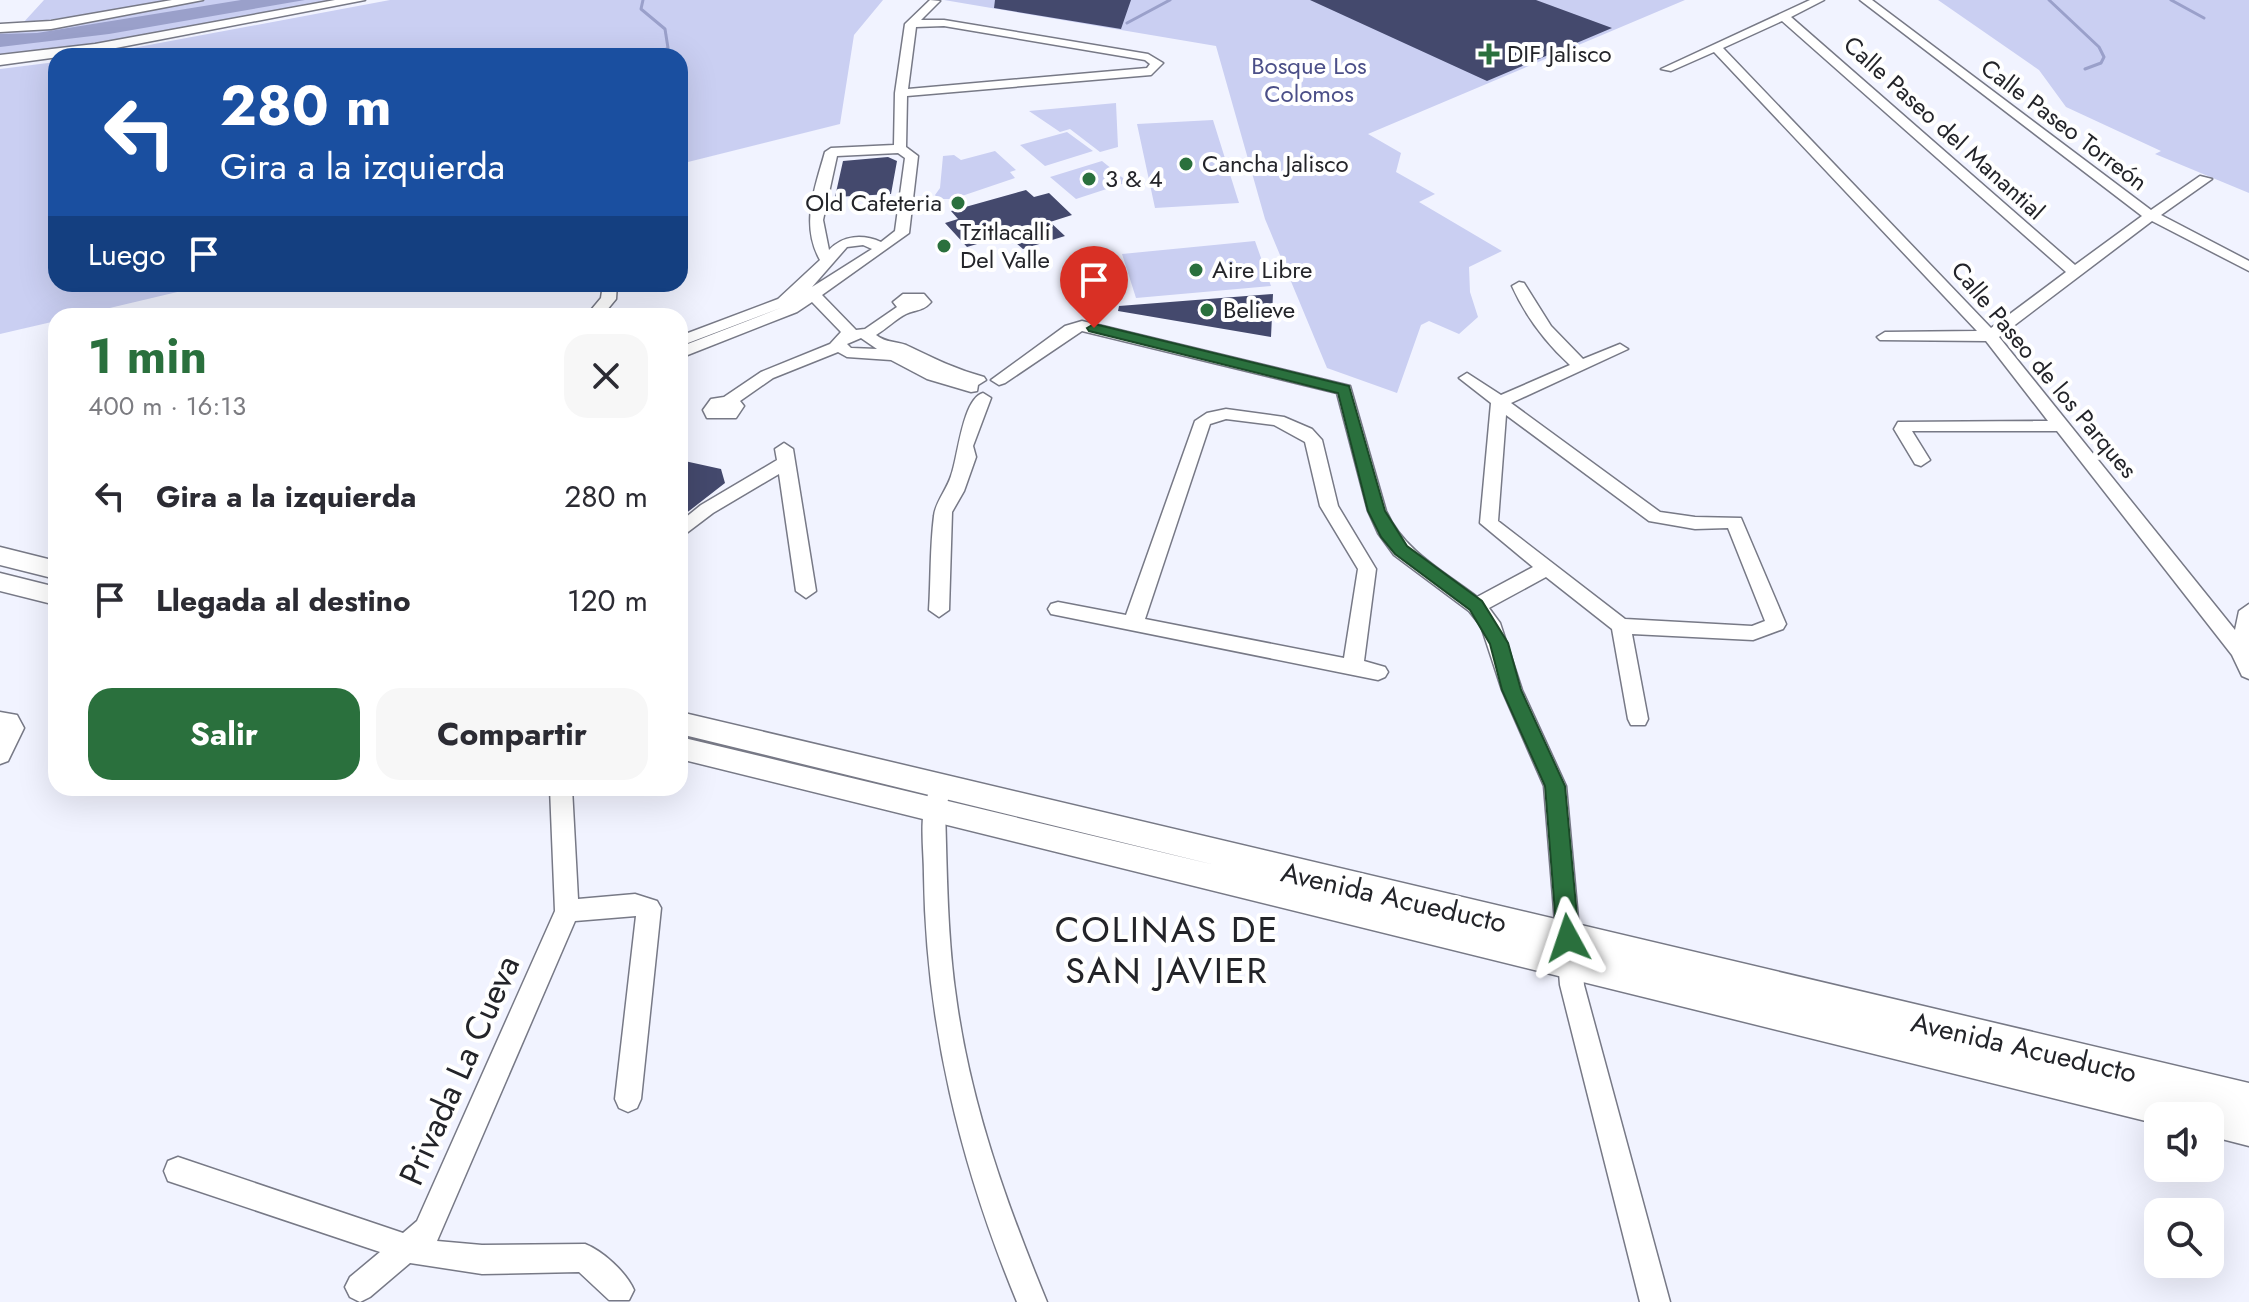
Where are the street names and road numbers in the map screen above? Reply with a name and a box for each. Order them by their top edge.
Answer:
street label: Calle Paseo del Manantial [1836,27,2053,228]
street label: Calle Paseo Torreón [1974,50,2155,199]
street label: Calle Paseo de los Parques [1943,254,2146,486]
street label: Avenida Acueducto [1277,852,1511,943]
street label: Privada La Cueva [387,947,532,1193]
street label: Avenida Acueducto [1907,1002,2141,1093]

